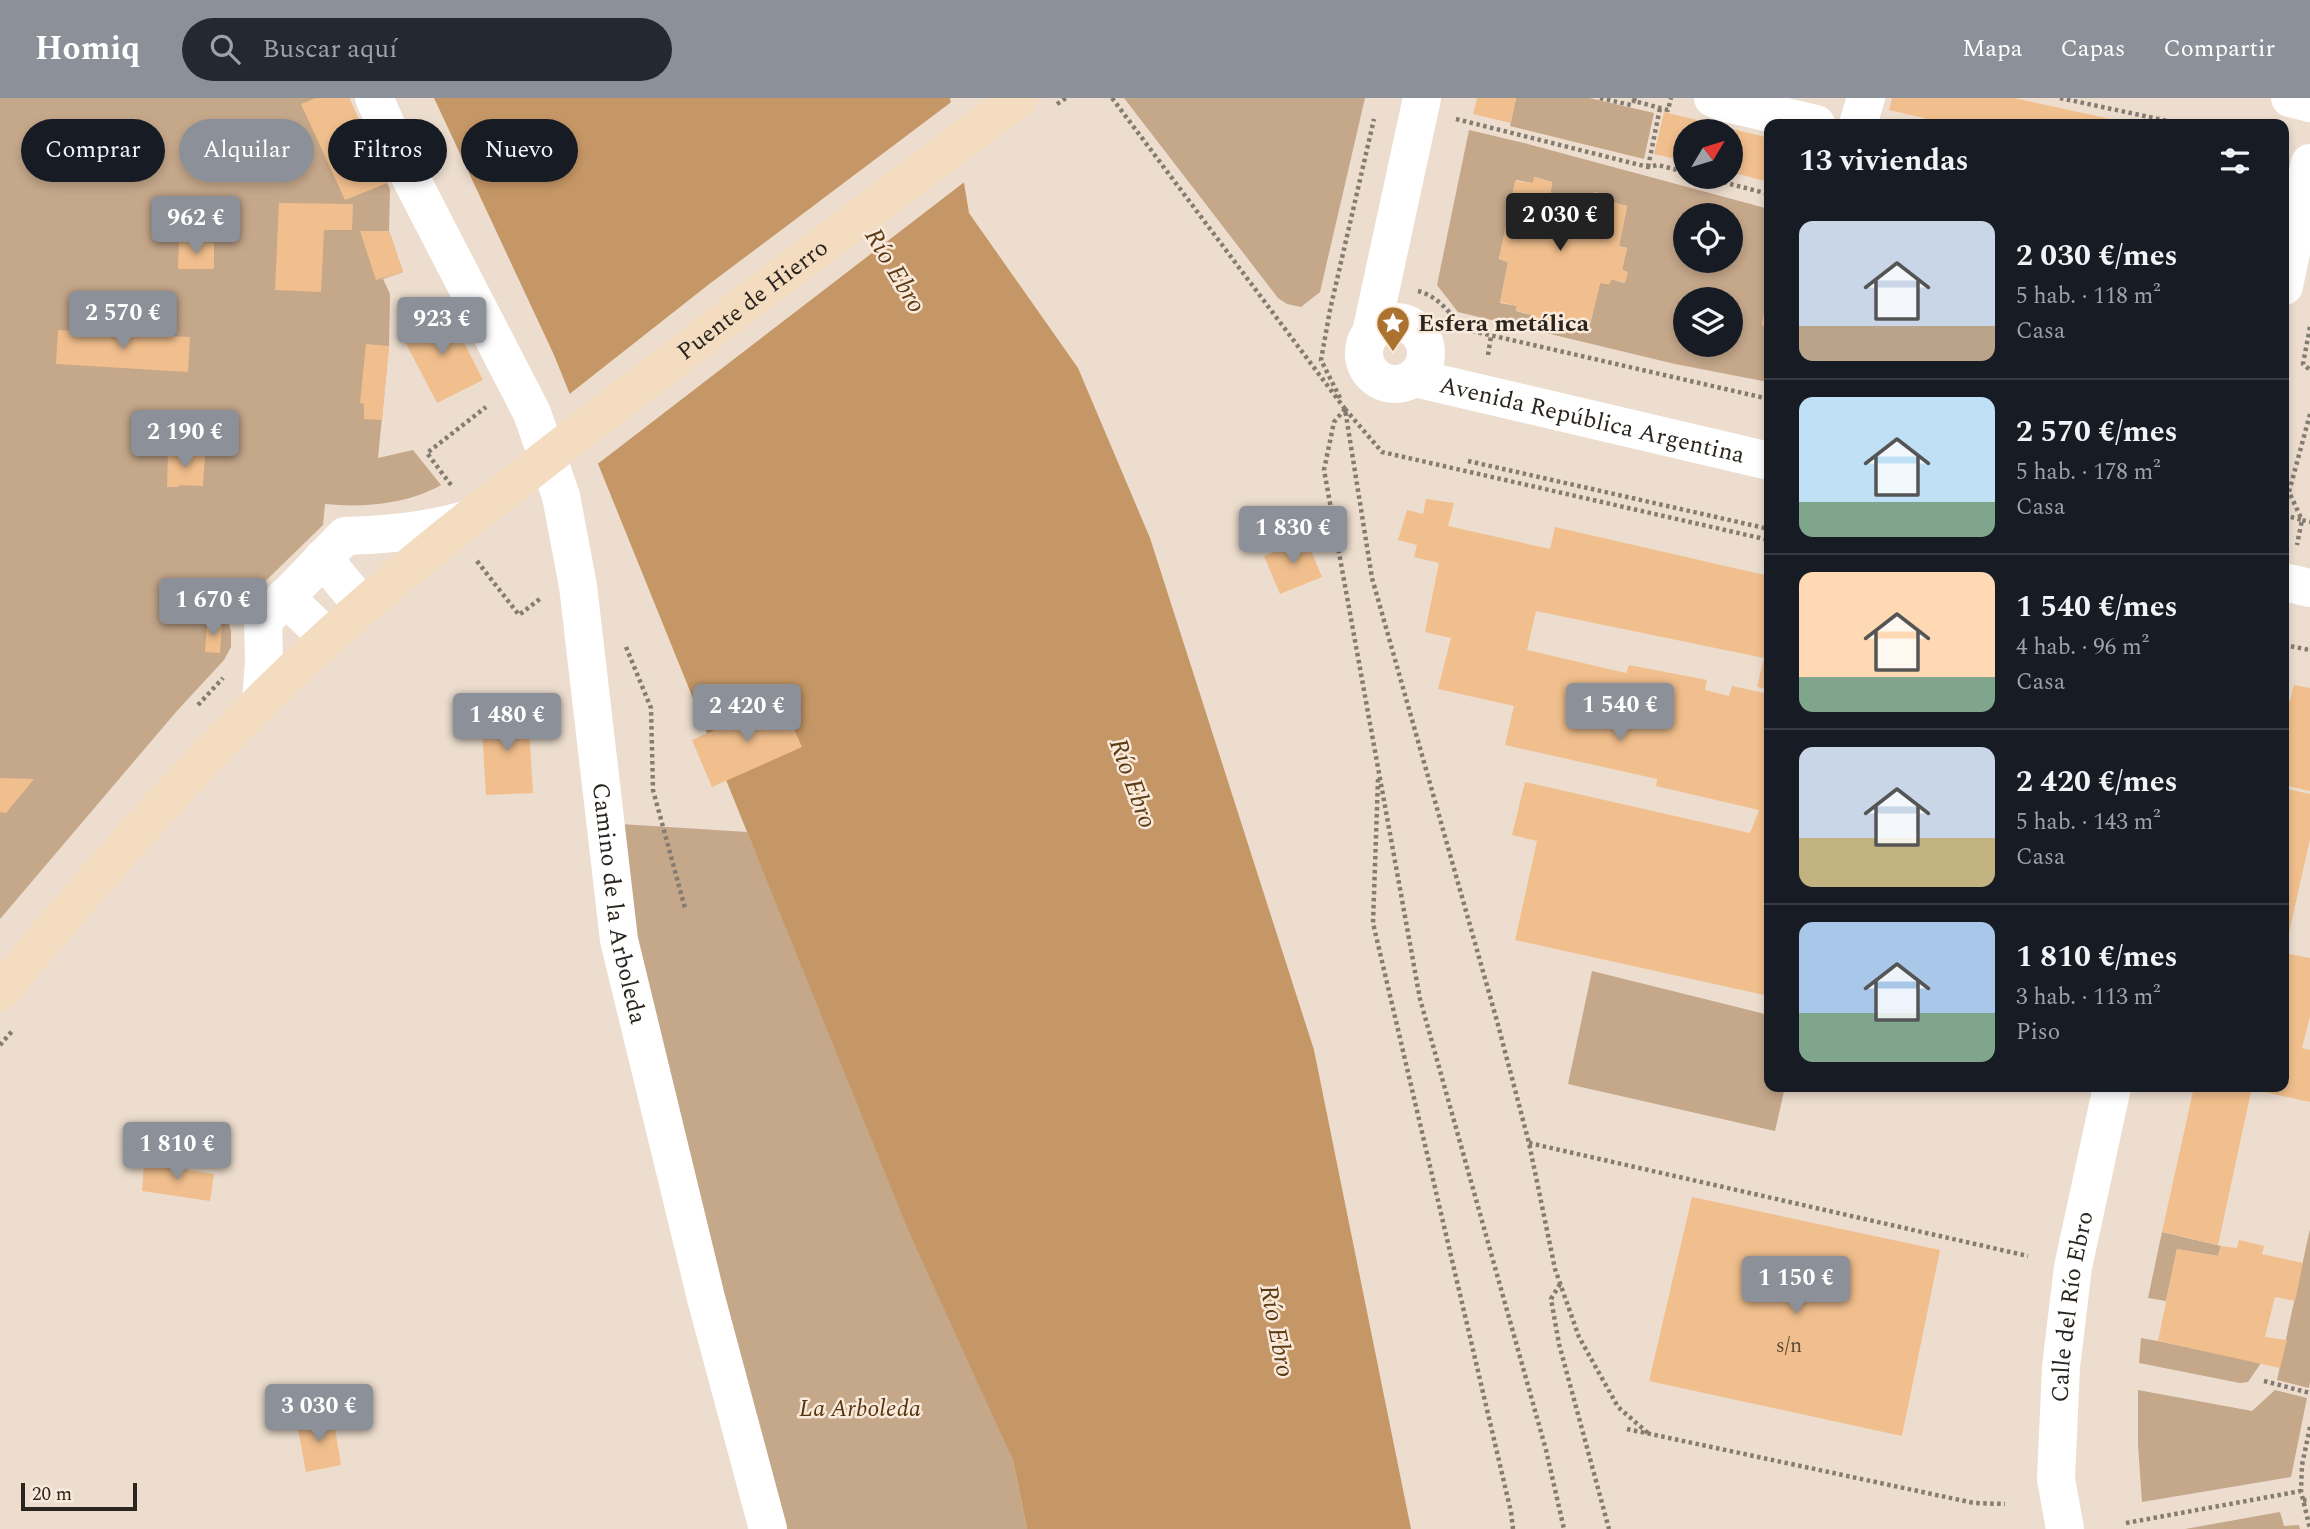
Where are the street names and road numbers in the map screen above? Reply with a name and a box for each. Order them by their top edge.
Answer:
street label: Puente de Hierro [670,230,836,370]
street label: Avenida República Argentina [1436,367,1748,474]
street label: Camino de la Arboleda [582,781,656,1028]
street label: Calle del Río Ebro [2042,1208,2104,1403]

